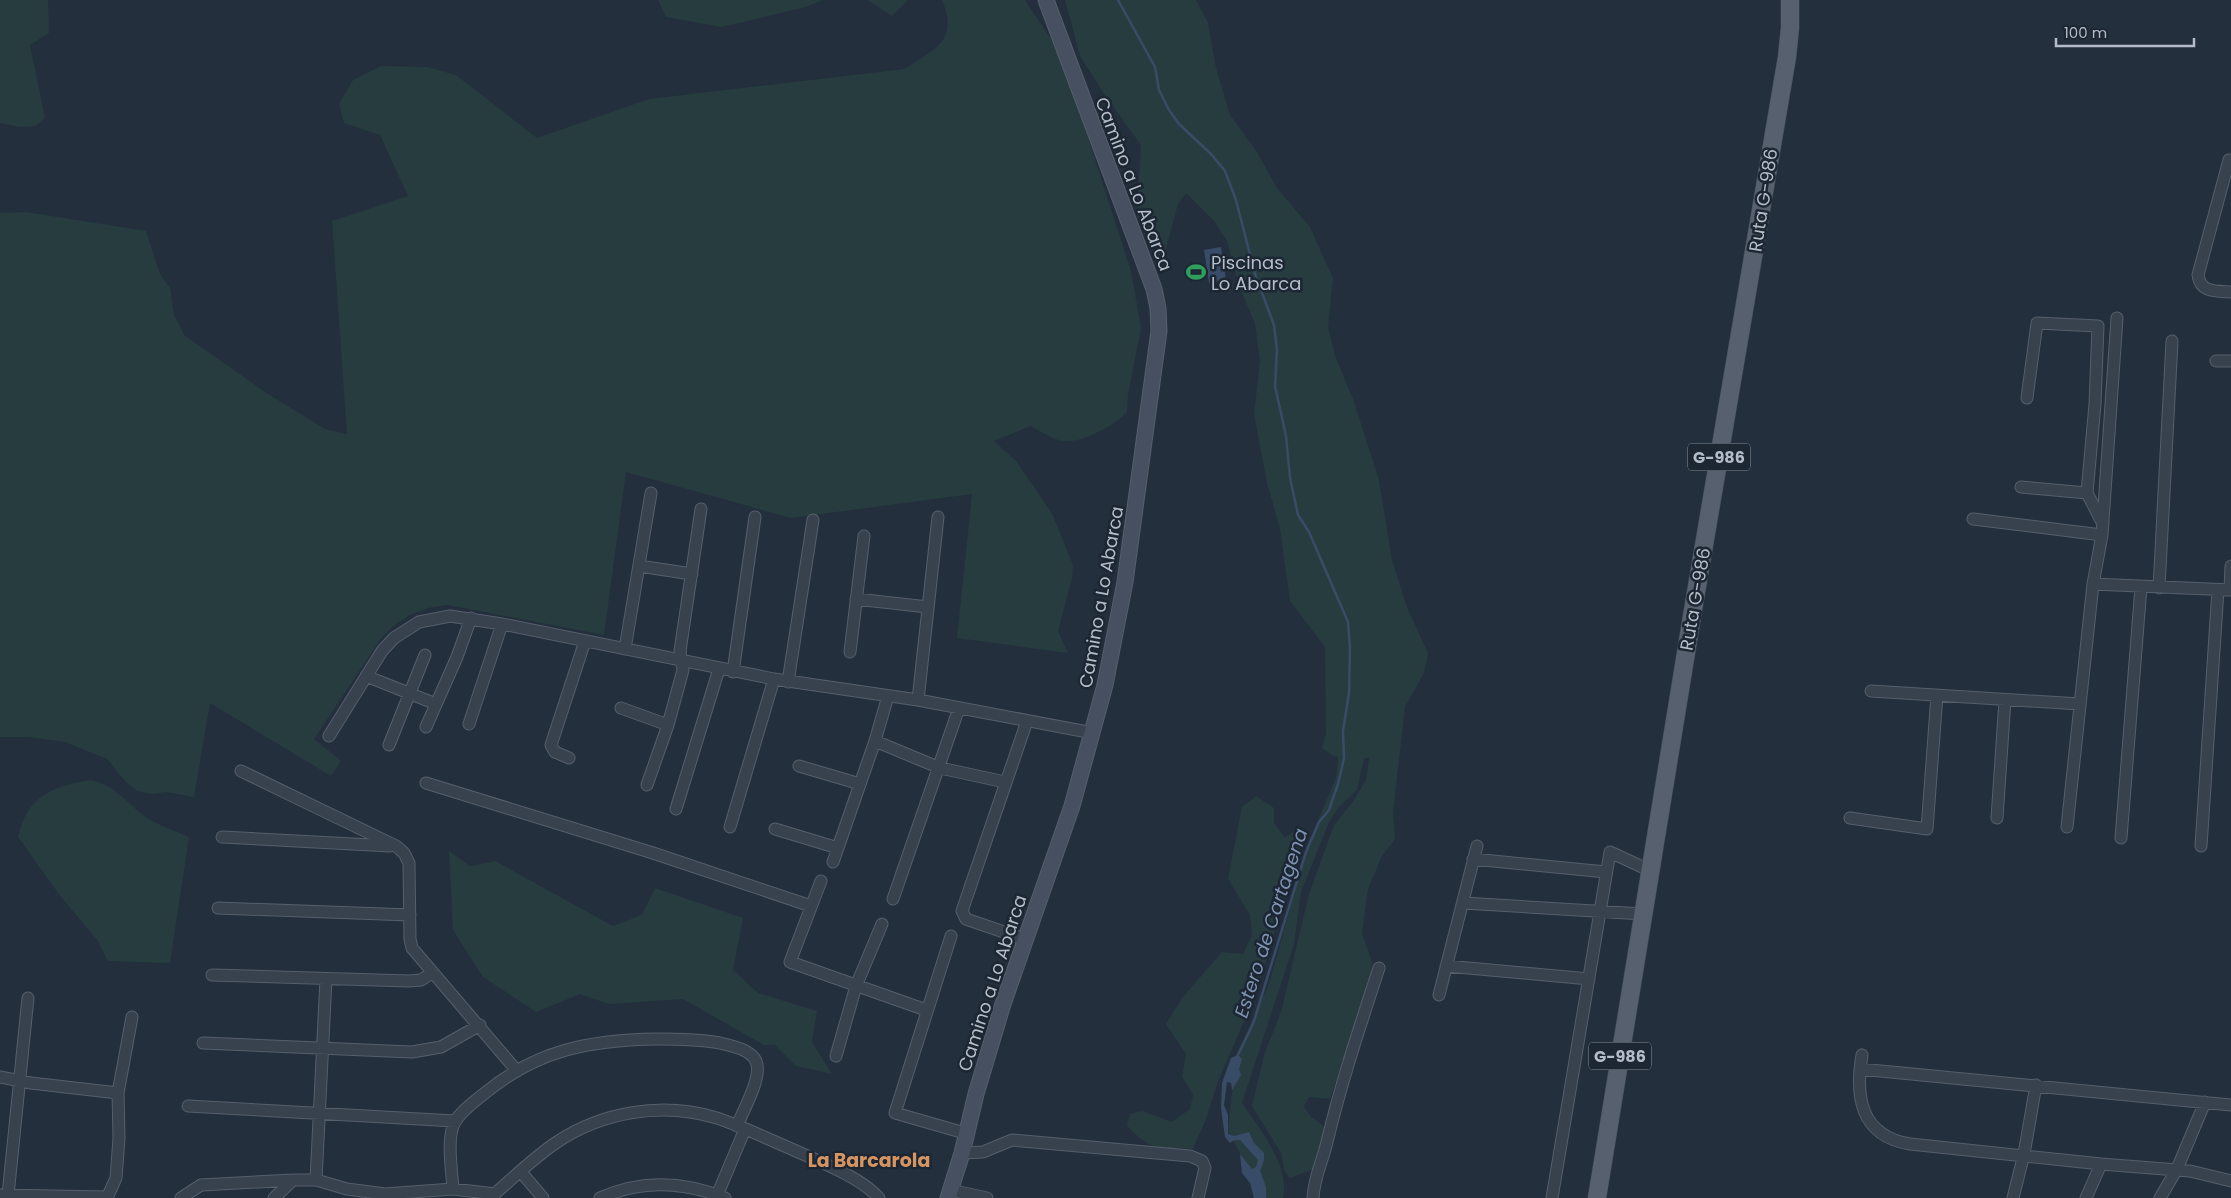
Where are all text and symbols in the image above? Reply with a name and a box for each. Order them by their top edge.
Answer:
scale bar [2056,15,2194,47]
text: 100 m [2064,22,2107,43]
street label: Camino a Lo Abarca [1089,94,1179,274]
street label: Ruta G-986 [1743,147,1783,253]
place label: Piscinas Lo Abarca [1211,250,1301,296]
sports icon: Piscinas Lo Abarca [1185,261,1207,283]
road number: G-986 [1688,444,1750,471]
street label: Camino a Lo Abarca [1073,504,1129,690]
street label: Ruta G-986 [1674,546,1716,652]
water label: Estero de Cartagena [1228,825,1314,1021]
street label: Camino a Lo Abarca [952,892,1032,1074]
road number: G-986 [1589,1042,1651,1070]
district label: La Barcarola [808,1147,930,1174]

